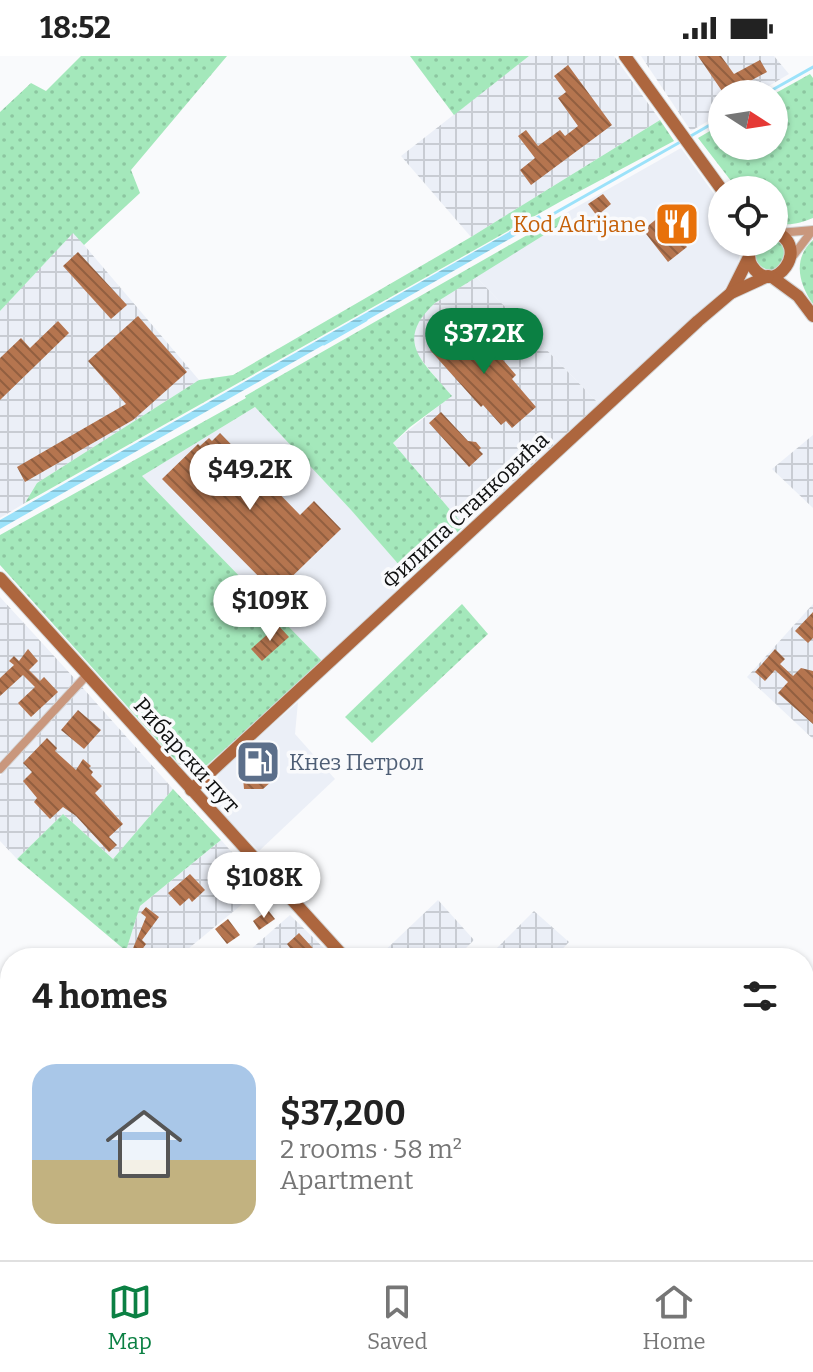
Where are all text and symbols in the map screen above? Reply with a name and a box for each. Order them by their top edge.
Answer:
text: 18:52 [40,10,111,46]
north arrow [708,80,788,160]
map controls [708,80,788,256]
button: locate [708,176,788,256]
restaurant icon: Kod Adrijane [653,200,701,248]
place label: Kod Adrijane [513,211,646,238]
pin: $37.2K [419,308,549,376]
text: $37.2K [443,318,525,349]
street label: Филипа Станковића [376,426,554,595]
pin: $49.2K [185,444,315,512]
text: $49.2K [207,454,293,485]
pin: $109K [214,575,326,643]
text: $109K [231,585,309,616]
street label: Рибарски пут [128,692,245,818]
fuel station icon: Кнез Петрол [234,738,282,786]
place label: Кнез Петрол [289,749,424,776]
pin: $108K [208,852,320,920]
text: $108K [225,862,303,893]
icon: filters [738,974,782,1018]
text: 4 homes [32,976,168,1017]
text: $37,200 [280,1093,406,1134]
icon: home [96,1096,192,1192]
text: 2 rooms · 58 m² [280,1134,462,1165]
text: Apartment [280,1165,413,1196]
tab: Map [108,1280,152,1355]
tab: Saved [367,1280,427,1355]
tab: Home [643,1280,705,1355]

